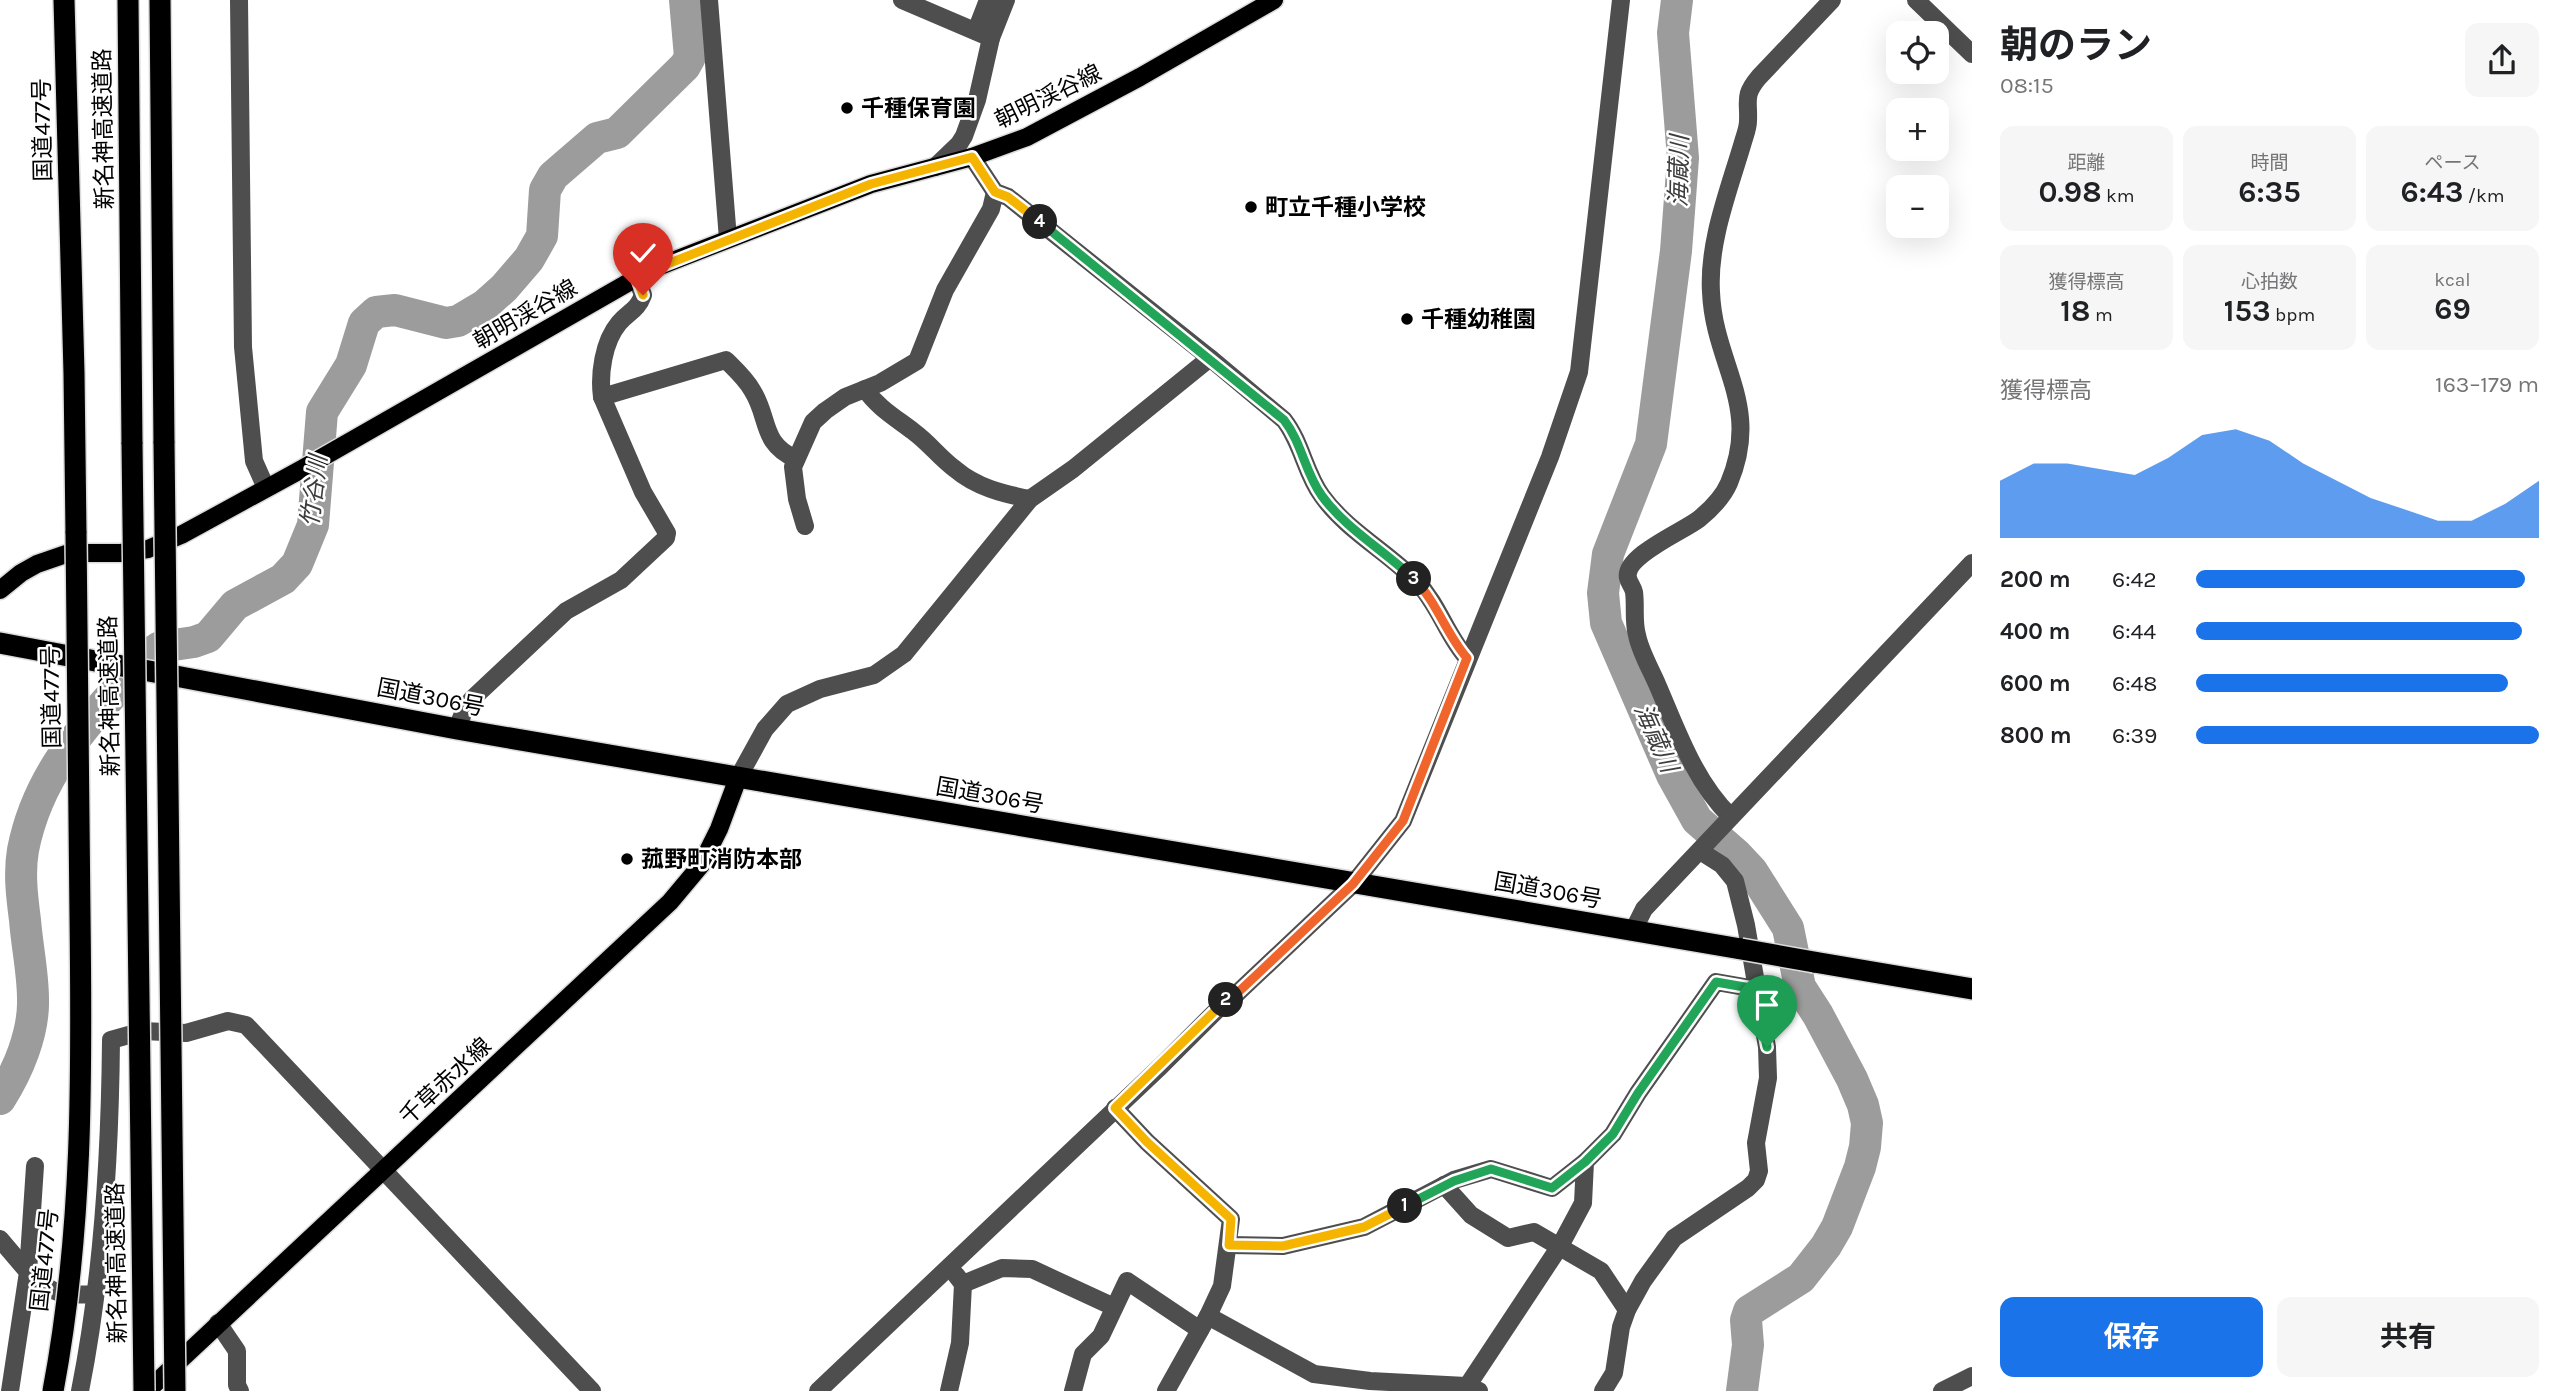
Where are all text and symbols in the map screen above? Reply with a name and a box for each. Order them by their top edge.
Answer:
map controls [1886,21,1949,238]
button: locate [1886,21,1949,84]
text: 朝のラン [2000,23,2152,68]
button: share [2465,23,2539,97]
street label: 新名神高速道路 [89,48,118,210]
street label: 朝明渓谷線 [991,59,1106,134]
text: 08:15 [2000,72,2054,99]
street label: 国道477号 [28,78,57,182]
place label: 千種保育園 [861,95,976,122]
button: + [1886,98,1949,161]
marker: 千種保育園 [839,100,855,116]
water label: 海蔵川 [1664,132,1694,207]
text: 距離 [2067,152,2106,174]
text: 時間 [2250,152,2289,174]
text: ペース [2424,152,2481,174]
text: 0.98 [2038,174,2102,210]
text: 6:35 [2238,174,2301,210]
text: 6:43 [2400,174,2463,210]
button: − [1886,175,1949,238]
text: km [2102,185,2135,207]
text: /km [2463,185,2505,207]
place label: 町立千種小学校 [1265,194,1426,221]
marker: 町立千種小学校 [1243,199,1259,215]
pin: 4 [1023,204,1058,240]
text: 4 [1034,210,1045,232]
pin [613,223,673,295]
icon: check [624,234,662,272]
text: kcal [2434,269,2471,291]
text: 獲得標高 [2048,271,2125,293]
text: 心拍数 [2241,271,2298,293]
street label: 朝明渓谷線 [469,274,582,355]
text: 69 [2434,291,2471,327]
text: 18 [2060,293,2090,329]
text: 153 [2224,293,2271,329]
text: m [2090,304,2113,326]
text: bpm [2271,304,2315,326]
place label: 千種幼稚園 [1421,306,1536,333]
marker: 千種幼稚園 [1399,311,1415,327]
text: 163–179 m [2435,371,2539,398]
text: 獲得標高 [2000,377,2092,404]
water label: 竹谷川 [296,451,333,528]
pin: 3 [1396,562,1432,596]
text: 200 m [2000,566,2071,593]
text: 6:42 [2112,566,2157,593]
text: 3 [1408,567,1419,589]
street label: 新名神高速道路 [95,615,124,777]
text: 400 m [2000,618,2070,645]
text: 6:44 [2112,618,2156,645]
street label: 国道477号 [37,645,66,749]
text: 600 m [2000,670,2071,697]
text: 6:48 [2112,670,2157,697]
street label: 国道306号 [375,674,487,721]
water label: 海蔵川 [1629,699,1685,779]
text: 800 m [2000,722,2072,749]
text: 6:39 [2112,722,2157,749]
street label: 国道306号 [934,773,1046,818]
place label: 菰野町消防本部 [641,846,802,873]
marker: 菰野町消防本部 [619,851,635,867]
street label: 国道306号 [1492,868,1604,913]
pin [1737,975,1797,1047]
pin: 2 [1208,982,1244,1018]
icon: arrive [1748,986,1786,1024]
text: 2 [1220,988,1231,1010]
street label: 千草赤水線 [394,1032,497,1130]
street label: 新名神高速道路 [102,1182,131,1344]
pin: 1 [1388,1188,1422,1224]
text: 1 [1401,1194,1408,1216]
street label: 国道477号 [26,1207,63,1313]
button: 保存 [2000,1297,2263,1377]
button: 共有 [2277,1297,2539,1377]

